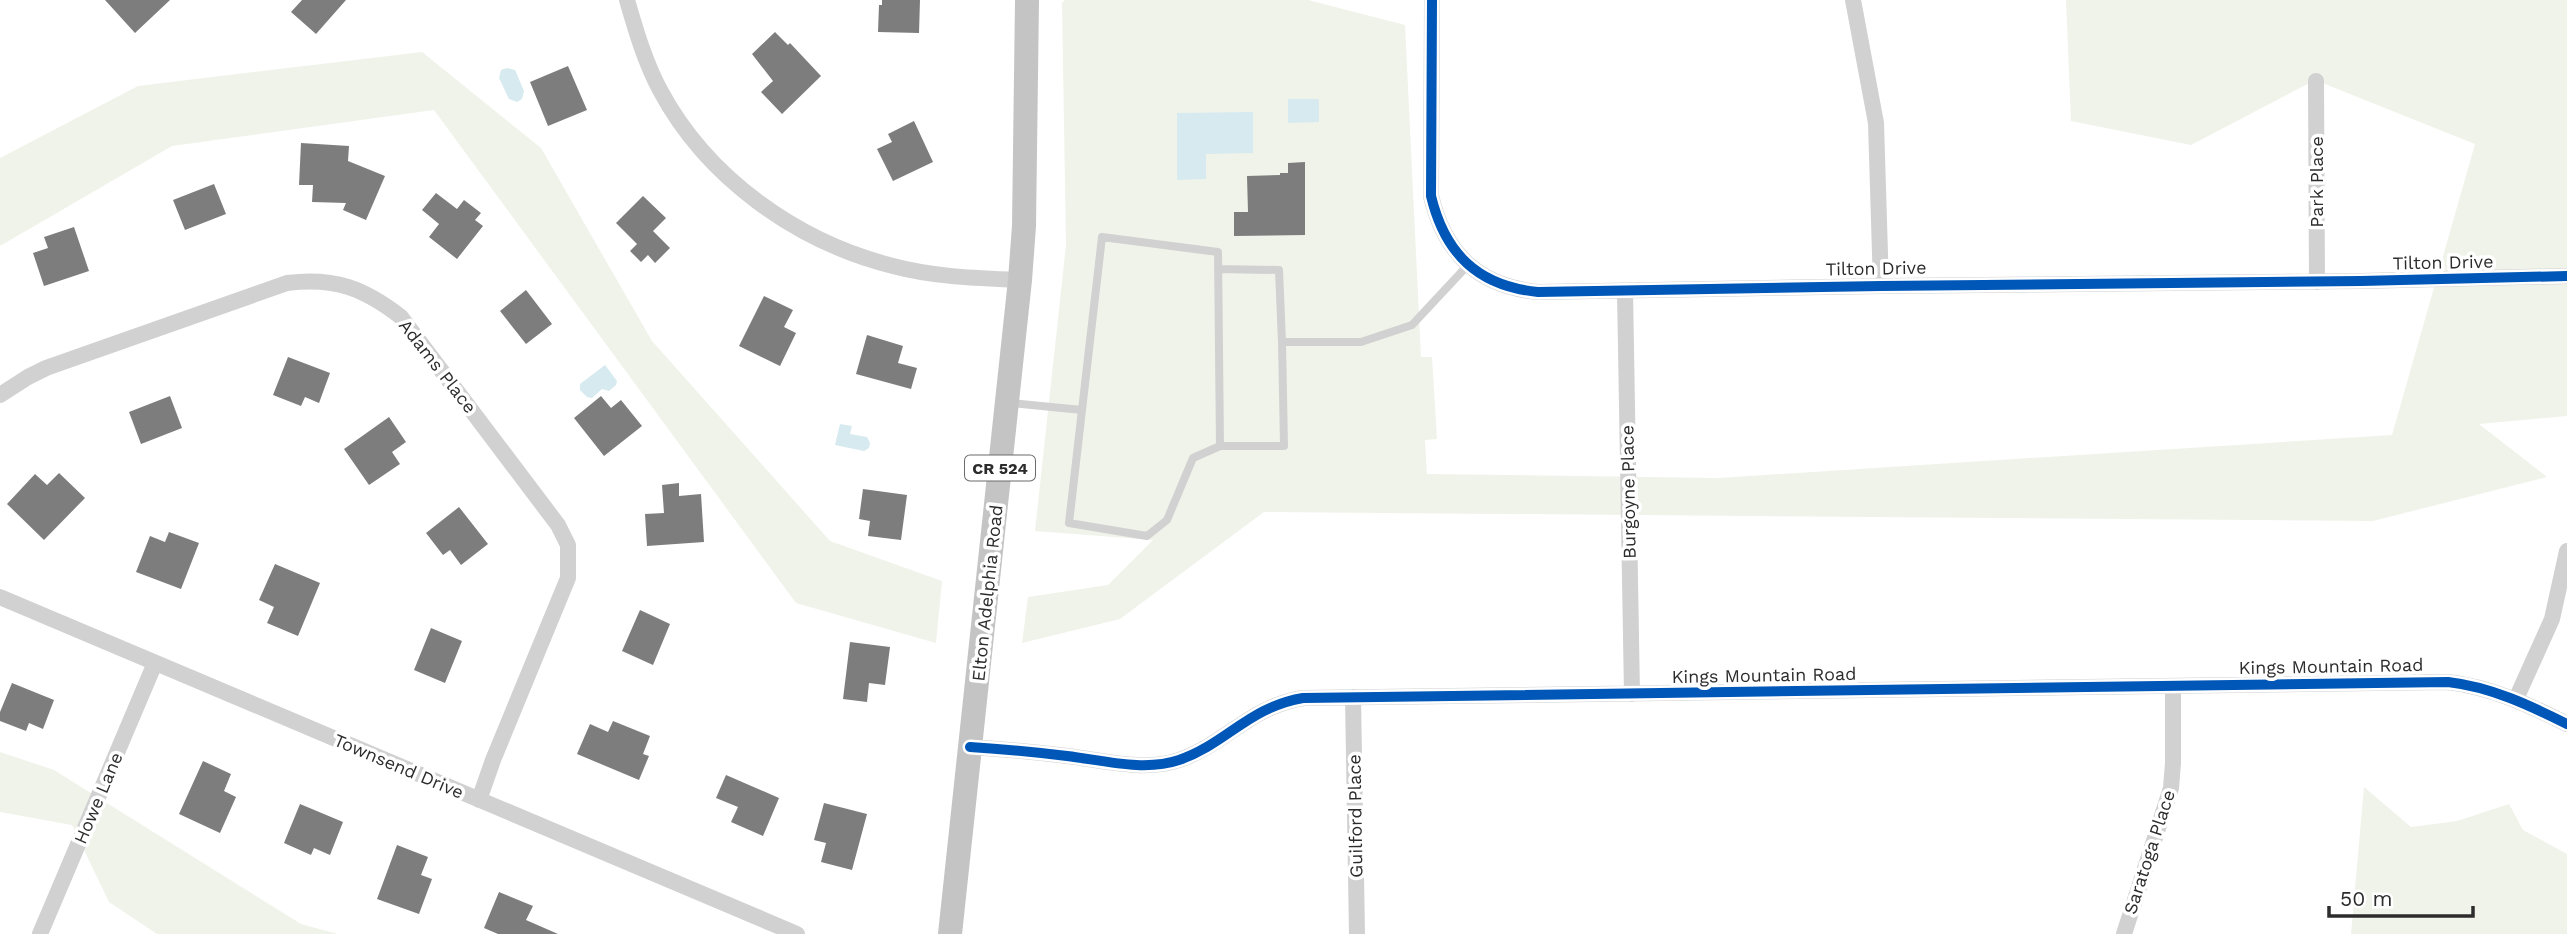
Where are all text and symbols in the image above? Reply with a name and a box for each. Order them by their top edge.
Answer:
street label: Park Place [2306,136,2327,228]
street label: Tilton Drive [2392,251,2494,273]
street label: Tilton Drive [1825,257,1927,279]
street label: Adams Place [395,315,481,417]
street label: Burgoyne Place [1616,425,1640,559]
road number: CR 524 [965,456,1035,481]
street label: Elton Adelphia Road [967,504,1007,682]
street label: Kings Mountain Road [2238,654,2424,678]
street label: Kings Mountain Road [1671,663,1857,687]
street label: Townsend Drive [331,729,467,803]
street label: Howe Lane [69,749,127,847]
street label: Guilford Place [1343,754,1367,878]
street label: Saratoga Place [2119,787,2179,917]
scale bar [2329,874,2472,918]
text: 50 m [2340,886,2392,911]

